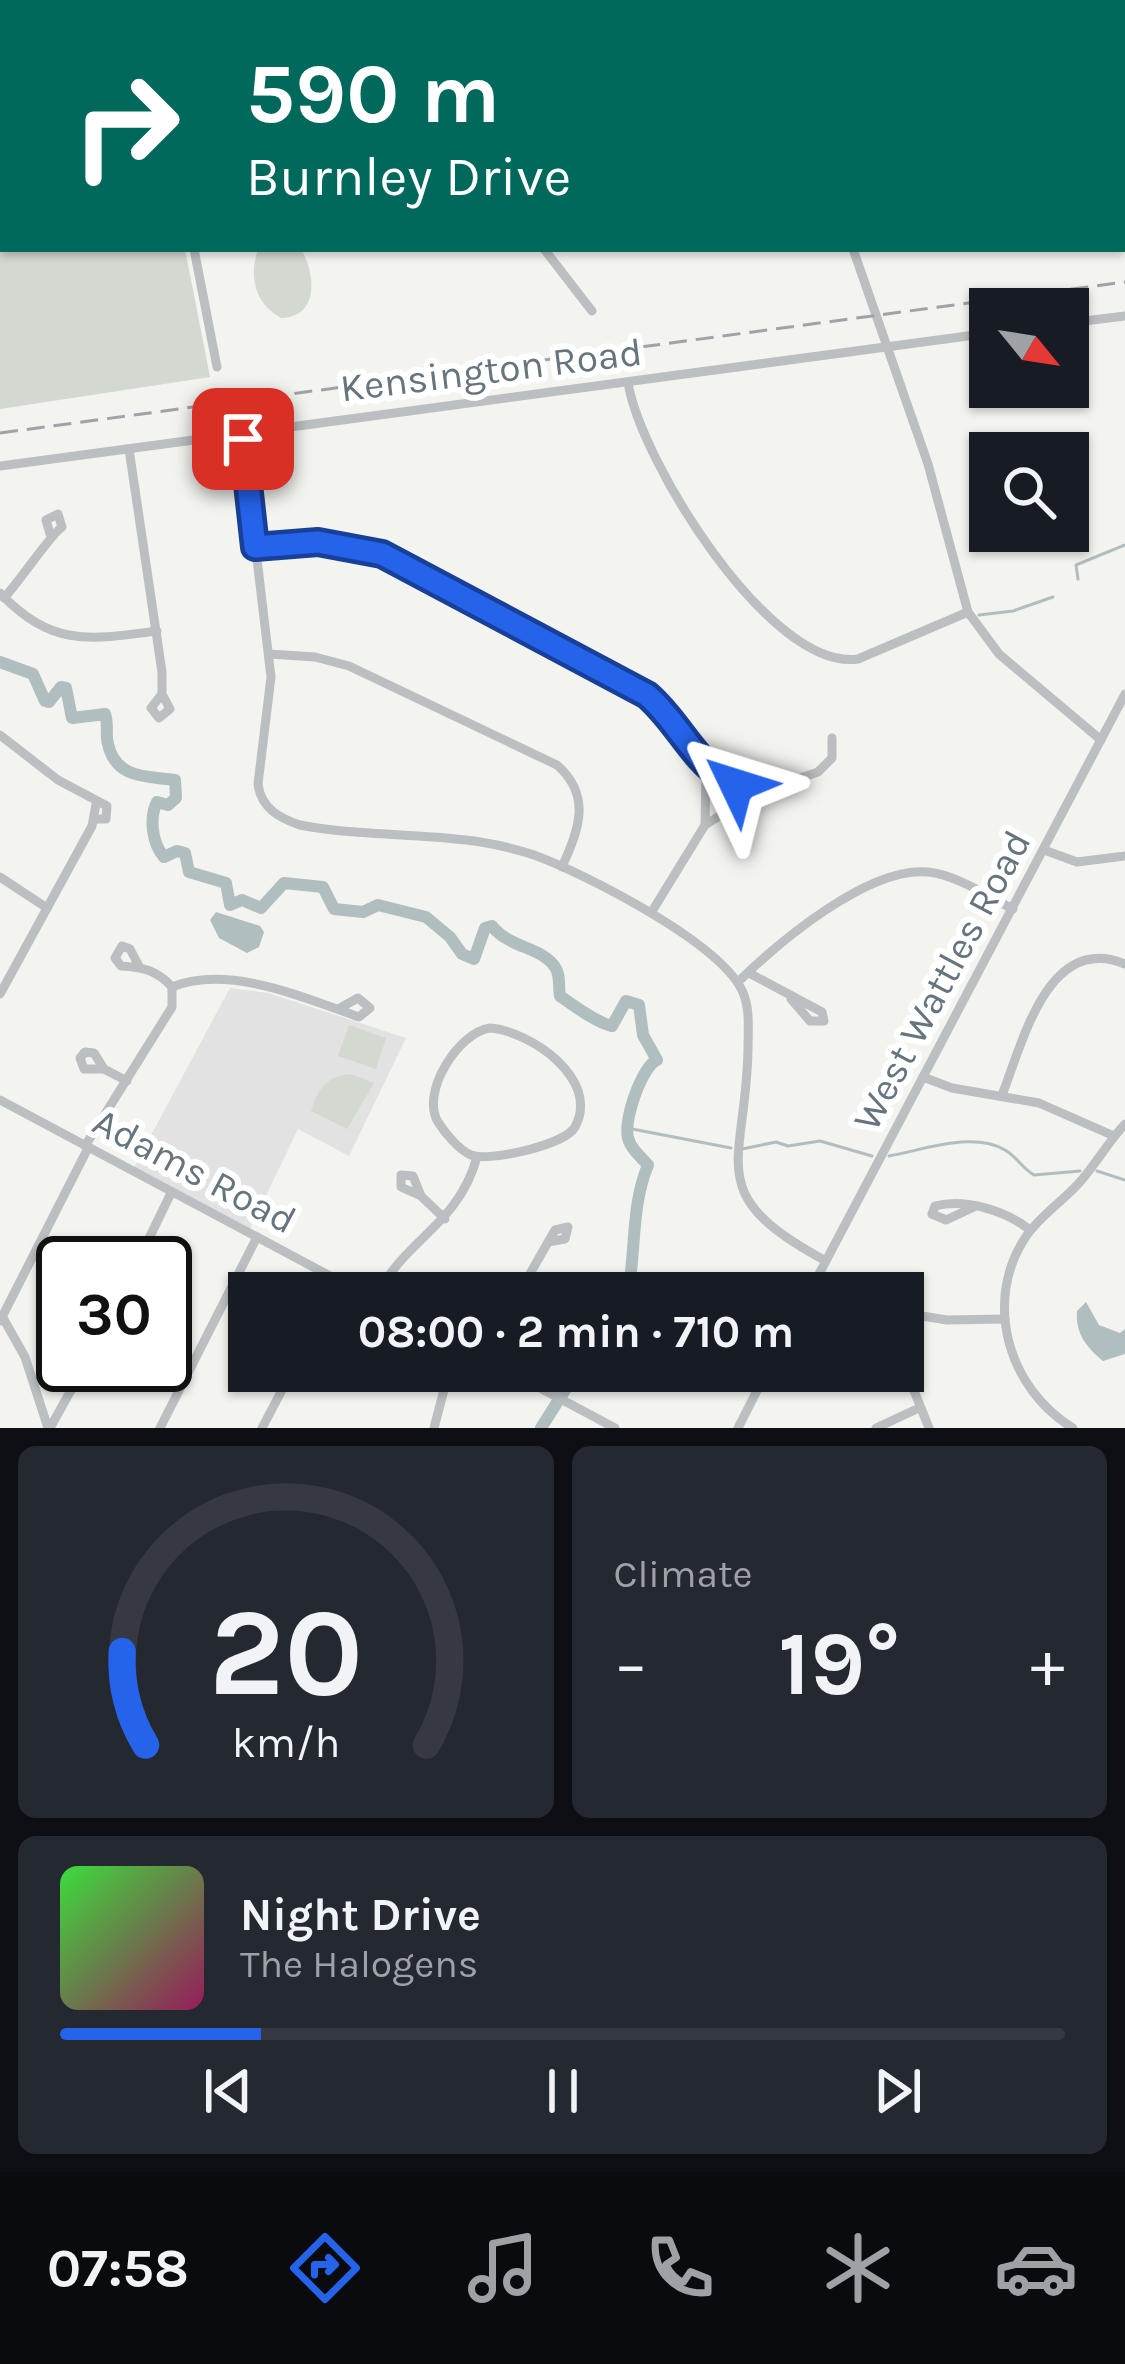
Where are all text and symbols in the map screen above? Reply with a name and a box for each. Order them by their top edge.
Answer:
text: 590 m [246,45,500,143]
icon: right [48,48,204,204]
text: Burnley Drive [246,145,571,209]
north arrow [969,288,1089,408]
map controls [969,288,1089,552]
street label: Kensington Road [338,329,645,411]
pin [192,388,294,490]
icon: arrive [210,406,276,472]
button: search [969,432,1089,552]
position arrow [673,722,799,848]
street label: West Wattles Road [843,823,1040,1138]
street label: Adams Road [85,1098,304,1244]
speed limit sign: 30 [36,1236,192,1392]
text: 08:00 · 2 min · 710 m [358,1306,794,1358]
text: Climate [614,1551,753,1597]
text: 20 [209,1580,363,1725]
text: 19° [778,1611,900,1717]
text: − [614,1625,648,1703]
text: + [1030,1625,1065,1703]
text: km/h [231,1718,340,1768]
text: Night Drive [240,1889,481,1941]
text: The Halogens [240,1941,478,1987]
icon: previous [195,2058,261,2124]
icon: pause [530,2058,596,2124]
icon: next [865,2058,931,2124]
icon: directions [283,2226,367,2310]
icon: music [461,2226,545,2310]
icon: phone [638,2226,722,2310]
icon: climate [816,2226,900,2310]
icon: car [994,2226,1078,2310]
text: 07:58 [47,2236,189,2300]

